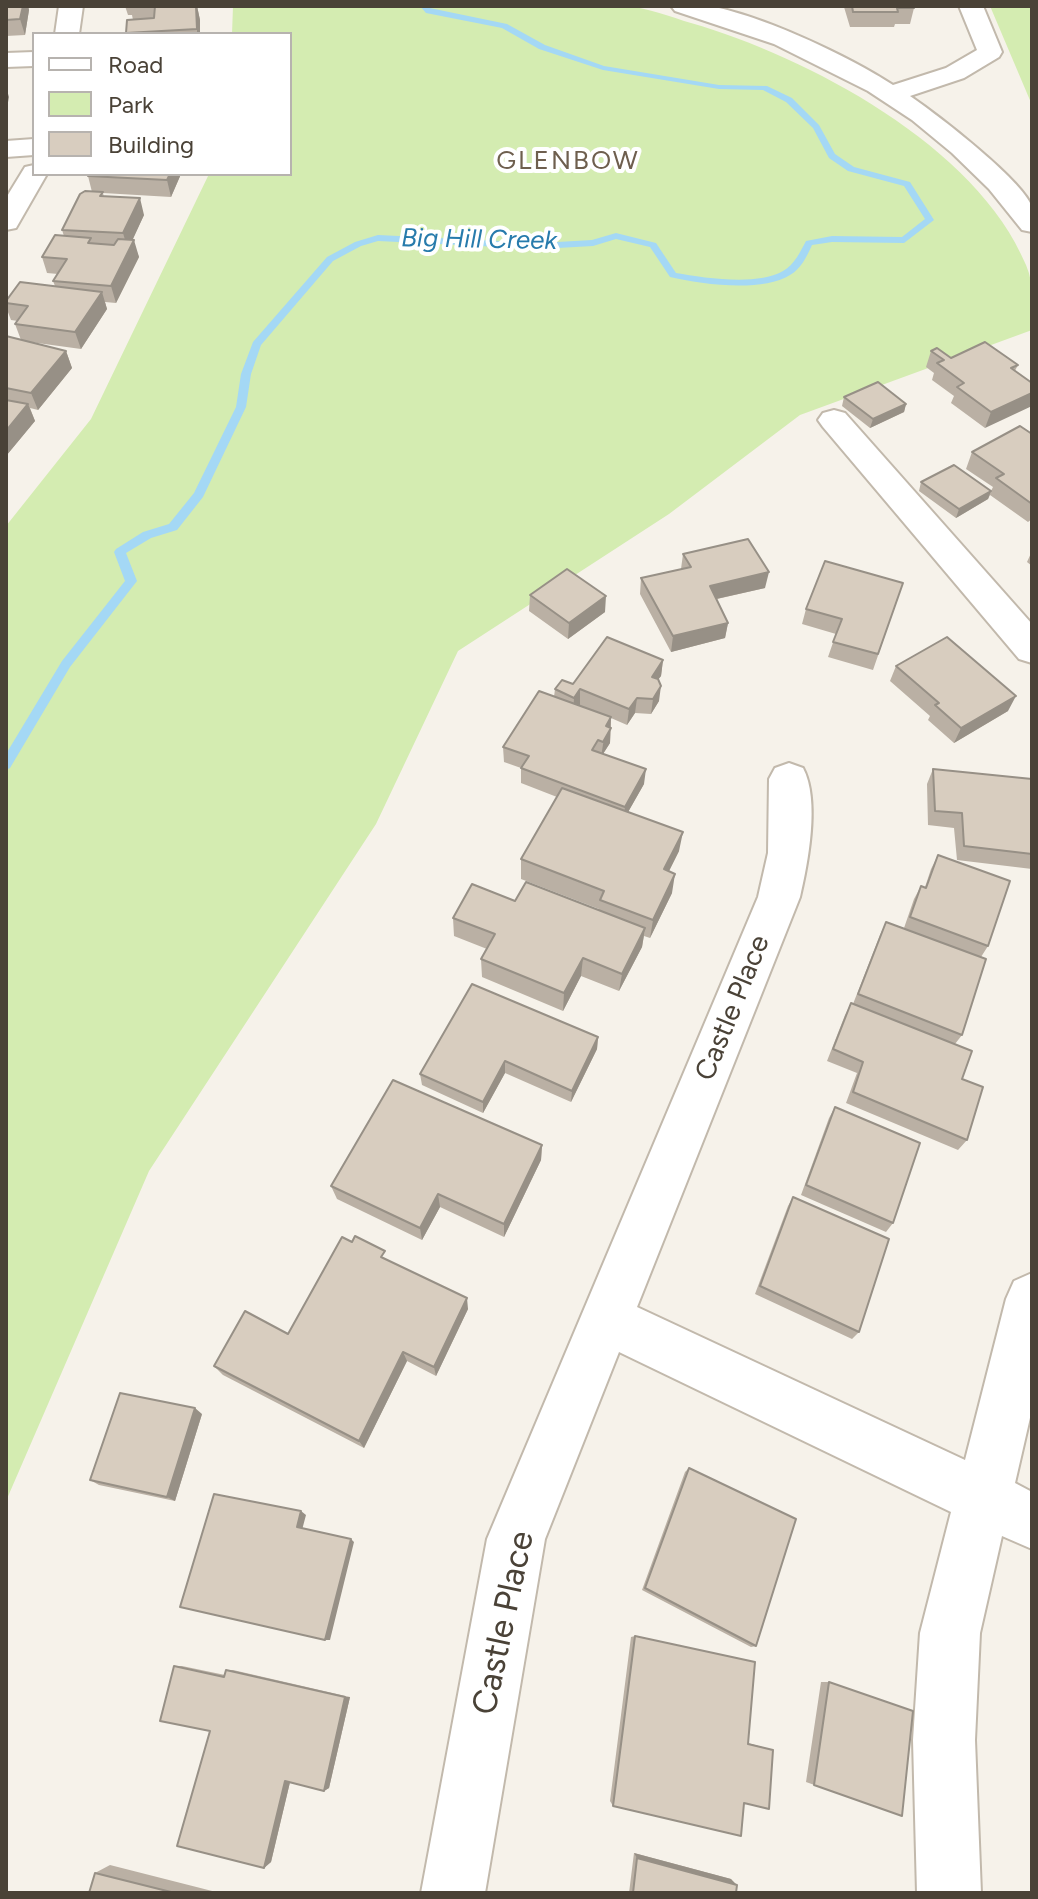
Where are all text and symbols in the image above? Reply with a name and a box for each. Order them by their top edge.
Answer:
legend [32,32,292,176]
text: Road [108,50,163,79]
text: Park [108,90,154,119]
text: Building [108,130,194,159]
district label: GLENBOW [496,145,640,177]
water label: Big Hill Creek [401,223,557,257]
street label: Castle Place [689,931,777,1085]
street label: Castle Place [465,1528,543,1718]

